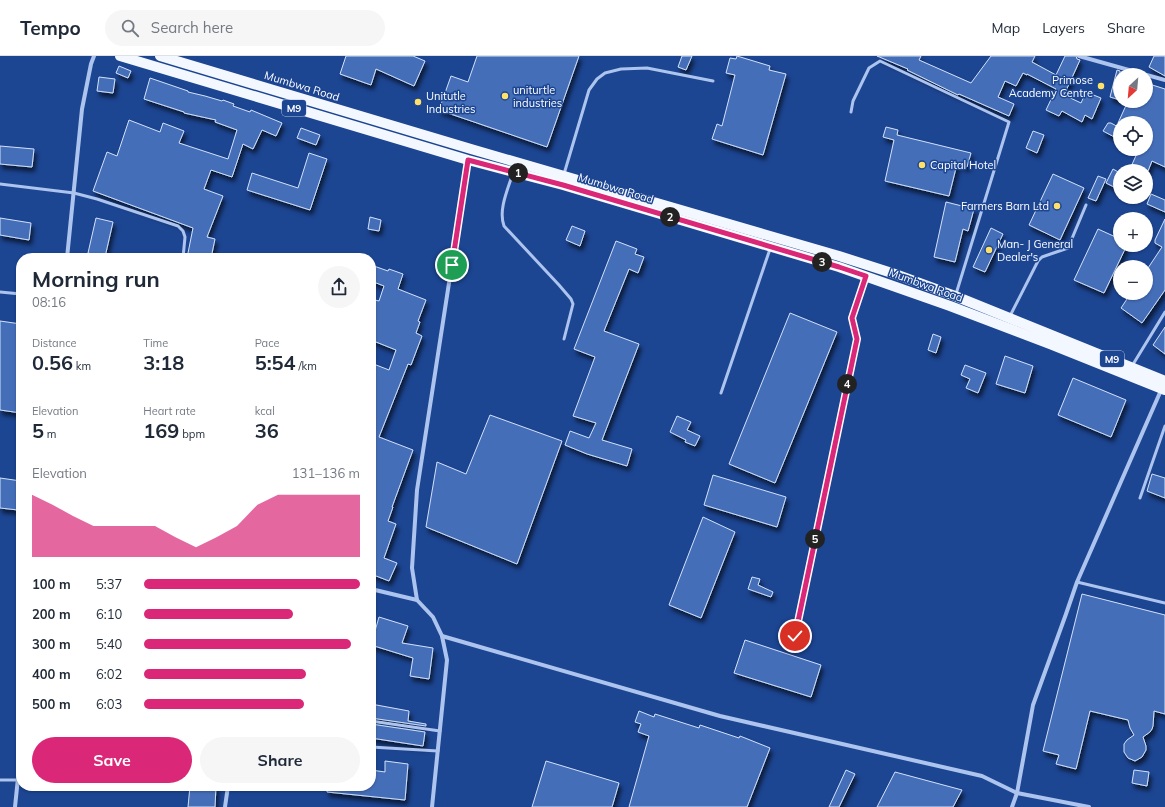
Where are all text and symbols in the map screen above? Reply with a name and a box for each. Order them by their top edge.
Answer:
search box [105,10,385,46]
text: Tempo [20,16,81,40]
icon: search [119,17,141,39]
text: Search here [151,18,233,37]
text: Map [991,19,1020,37]
text: Layers [1042,19,1085,37]
text: Share [1107,19,1145,37]
street label: Mumbwa Road [263,68,341,104]
north arrow [1113,68,1153,108]
map controls [1113,68,1153,300]
place label: Primose Academy Centre [1009,73,1093,100]
marker: Primose Academy Centre [1096,81,1106,91]
place label: uniturtle industries [513,83,562,110]
place label: Unitutle Industries [426,89,476,116]
marker: uniturtle industries [500,91,510,101]
marker: Unitutle Industries [413,97,423,107]
road number: M9 [282,100,306,116]
button: locate [1113,116,1153,156]
place label: Capital Hotel [930,158,996,172]
marker: Capital Hotel [917,160,927,170]
pin: 1 [508,163,528,183]
button: layers [1113,164,1153,204]
text: 1 [515,166,521,180]
street label: Mumbwa Road [577,170,655,206]
place label: Farmers Barn Ltd [961,199,1049,213]
marker: Farmers Barn Ltd [1052,201,1062,211]
pin: 2 [660,207,680,227]
text: 2 [667,210,673,224]
button: + [1113,212,1153,252]
place label: Man- J General Dealer's [997,237,1073,264]
marker: Man- J General Dealer's [984,245,994,255]
pin [435,248,469,282]
pin: 3 [812,252,832,272]
icon: arrive [441,254,463,276]
text: 3 [819,255,825,269]
button: − [1113,260,1153,300]
text: Morning run [32,265,160,293]
street label: Mumbwa Road [887,265,965,305]
button: share [318,266,360,308]
text: 08:16 [32,294,66,310]
text: Distance [32,336,76,350]
text: Time [143,336,168,350]
text: Pace [255,336,279,350]
text: 0.56 [32,350,73,375]
text: 3:18 [143,350,184,375]
text: 5:54 [255,350,296,375]
road number: M9 [1100,351,1124,367]
text: km [73,359,91,373]
text: /km [296,359,317,373]
pin: 4 [837,374,857,394]
text: 4 [844,377,850,391]
text: Elevation [32,404,79,418]
text: Heart rate [143,404,196,418]
text: kcal [255,404,275,418]
text: 5 [32,418,44,443]
text: 169 [143,418,179,443]
text: 36 [255,418,279,443]
text: m [44,427,57,441]
text: bpm [179,427,205,441]
text: Elevation [32,465,87,481]
text: 131–136 m [292,465,360,481]
pin: 5 [805,529,825,549]
text: 5 [812,532,818,546]
text: 100 m [32,576,71,592]
text: 5:37 [96,576,122,592]
text: 200 m [32,606,71,622]
text: 6:10 [96,606,122,622]
pin [778,619,812,653]
icon: check [784,625,806,647]
text: 300 m [32,636,71,652]
text: 5:40 [96,636,122,652]
text: 400 m [32,666,71,682]
text: 6:02 [96,666,122,682]
text: 500 m [32,696,71,712]
text: 6:03 [96,696,122,712]
button: Save [32,737,192,783]
button: Share [200,737,360,783]

